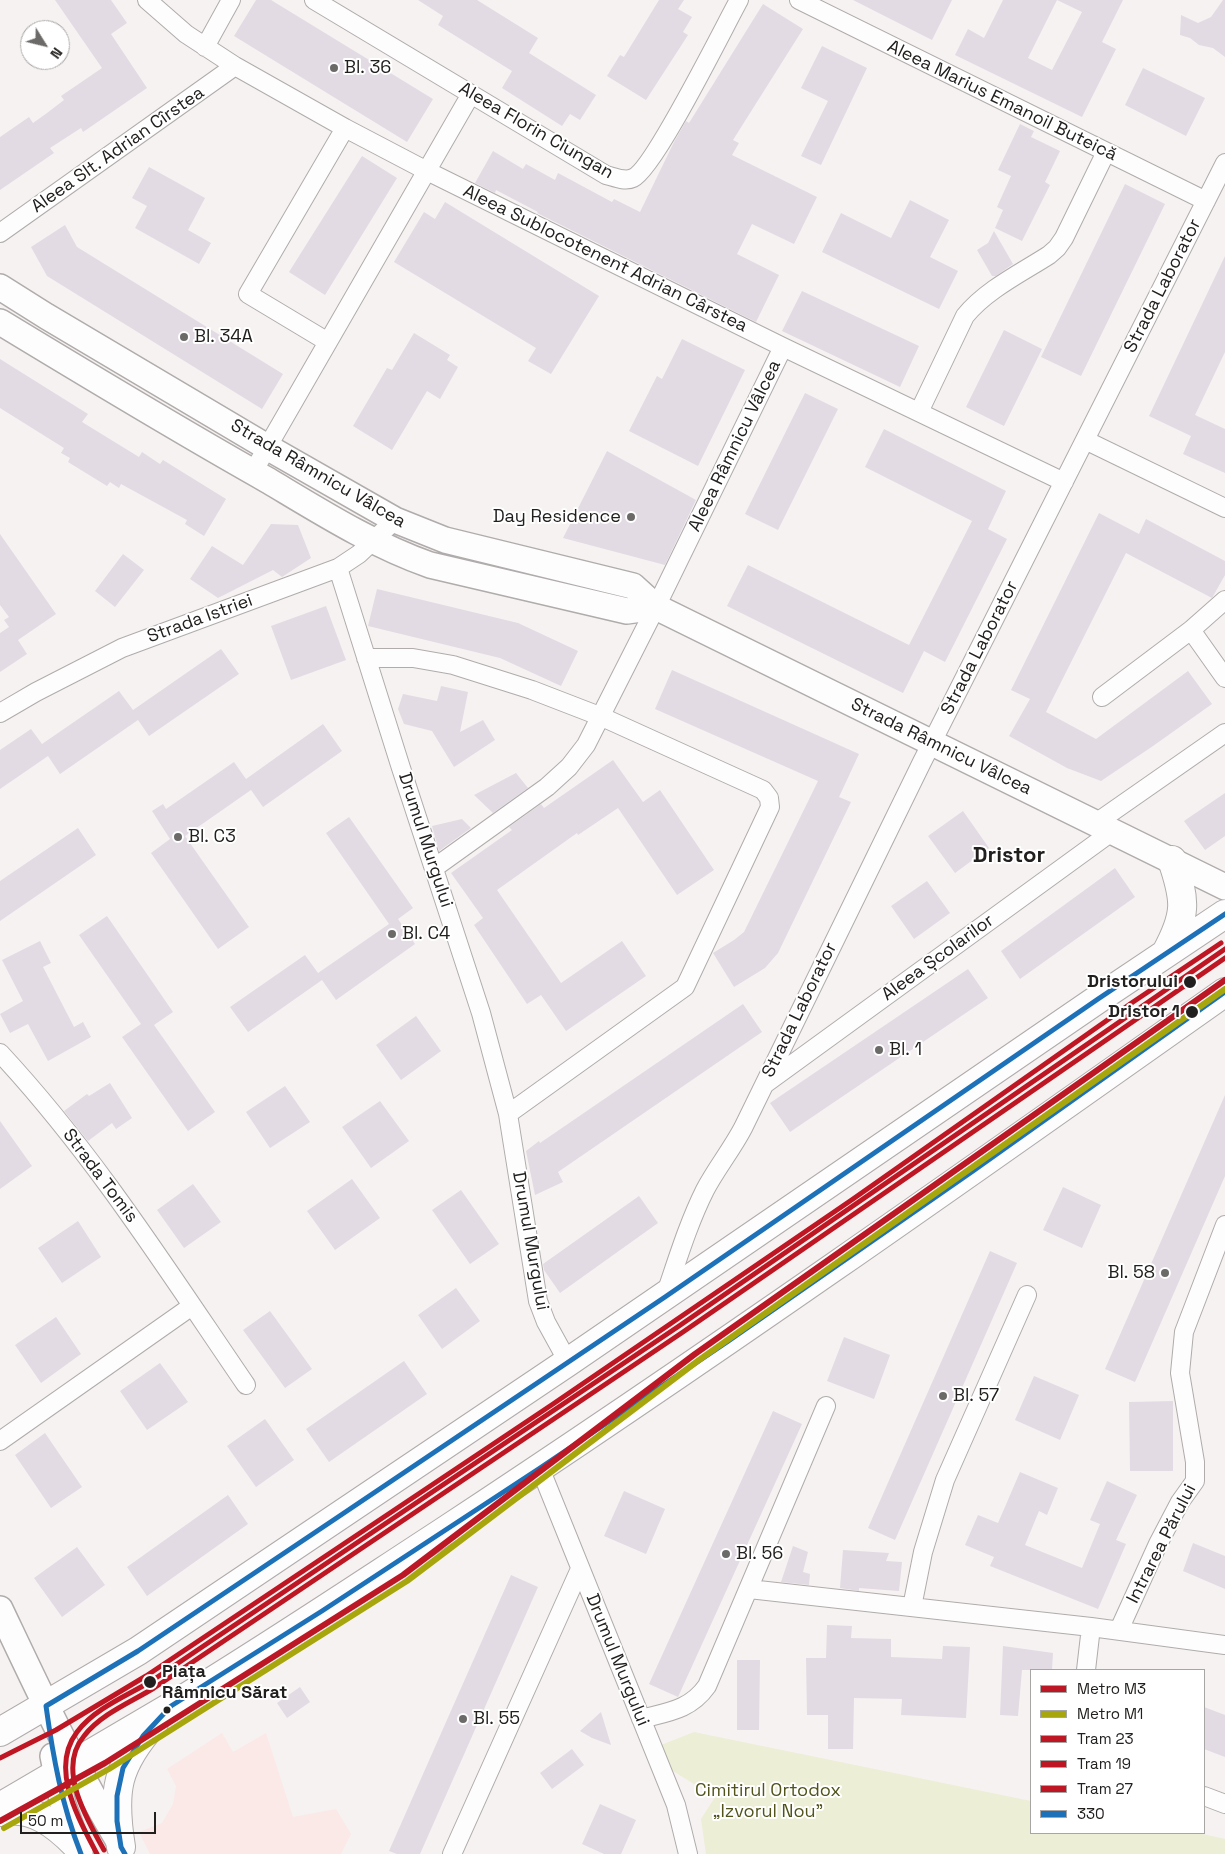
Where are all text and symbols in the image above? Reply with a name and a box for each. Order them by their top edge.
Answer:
north arrow [20,20,70,70]
street label: Aleea Marius Emanoil Buteică [884,36,1120,166]
text: N [46,44,66,62]
place label: Bl. 36 [344,57,391,79]
marker: Bl. 36 [328,62,340,74]
street label: Aleea Florin Ciungan [455,78,617,184]
street label: Aleea Slt. Adrian Cîrstea [27,82,209,218]
street label: Aleea Sublocotenent Adrian Cârstea [459,181,751,337]
street label: Strada Laborator [1120,215,1206,357]
place label: Bl. 34A [194,326,253,348]
marker: Bl. 34A [178,331,190,343]
street label: Aleea Râmnicu Vâlcea [684,357,786,535]
street label: Strada Râmnicu Vâlcea [227,415,409,533]
place label: Day Residence [493,506,621,528]
marker: Day Residence [625,511,637,523]
street label: Strada Laborator [937,577,1023,719]
street label: Strada Istriei [144,590,256,648]
street label: Strada Râmnicu Vâlcea [847,694,1035,800]
street label: Drumul Murgului [393,770,457,910]
place label: Bl. C3 [188,826,236,848]
marker: Bl. C3 [172,831,184,843]
district label: Dristor [973,843,1045,869]
street label: Aleea Școlarilor [878,910,998,1006]
place label: Bl. C4 [402,923,450,945]
marker: Bl. C4 [386,928,398,940]
street label: Strada Laborator [758,939,842,1081]
place label: Dristorului [1087,971,1178,993]
marker: Dristorului [1182,974,1198,990]
place label: Dristor 1 [1108,1001,1180,1023]
marker: Dristor 1 [1184,1004,1200,1020]
place label: Bl. 1 [889,1039,922,1061]
marker: Bl. 1 [873,1044,885,1056]
street label: Strada Tomis [58,1125,142,1227]
street label: Drumul Murgului [507,1170,553,1312]
place label: Bl. 58 [1108,1262,1155,1284]
marker: Bl. 58 [1159,1267,1171,1279]
place label: Bl. 57 [953,1385,999,1407]
marker: Bl. 57 [937,1390,949,1402]
street label: Intrarea Părului [1123,1481,1201,1607]
place label: Bl. 56 [736,1543,783,1565]
marker: Bl. 56 [720,1548,732,1560]
street label: Drumul Murgului [581,1591,653,1729]
place label: Piața Râmnicu Sărat [162,1661,287,1704]
legend [1030,1669,1205,1834]
marker: Piața Râmnicu Sărat [142,1674,158,1690]
text: Metro M3 [1077,1679,1146,1698]
text: Metro M1 [1077,1704,1143,1723]
unlabelled marker [162,1705,172,1715]
place label: Bl. 55 [473,1708,520,1730]
marker: Bl. 55 [457,1713,469,1725]
text: Tram 23 [1077,1729,1134,1748]
text: Tram 19 [1077,1754,1131,1773]
text: Tram 27 [1077,1779,1133,1798]
park label: Cimitirul Ortodox „Izvorul Nou” [695,1780,841,1822]
scale bar [22,1802,159,1834]
text: 330 [1077,1804,1105,1823]
text: 50 m [28,1811,63,1830]

